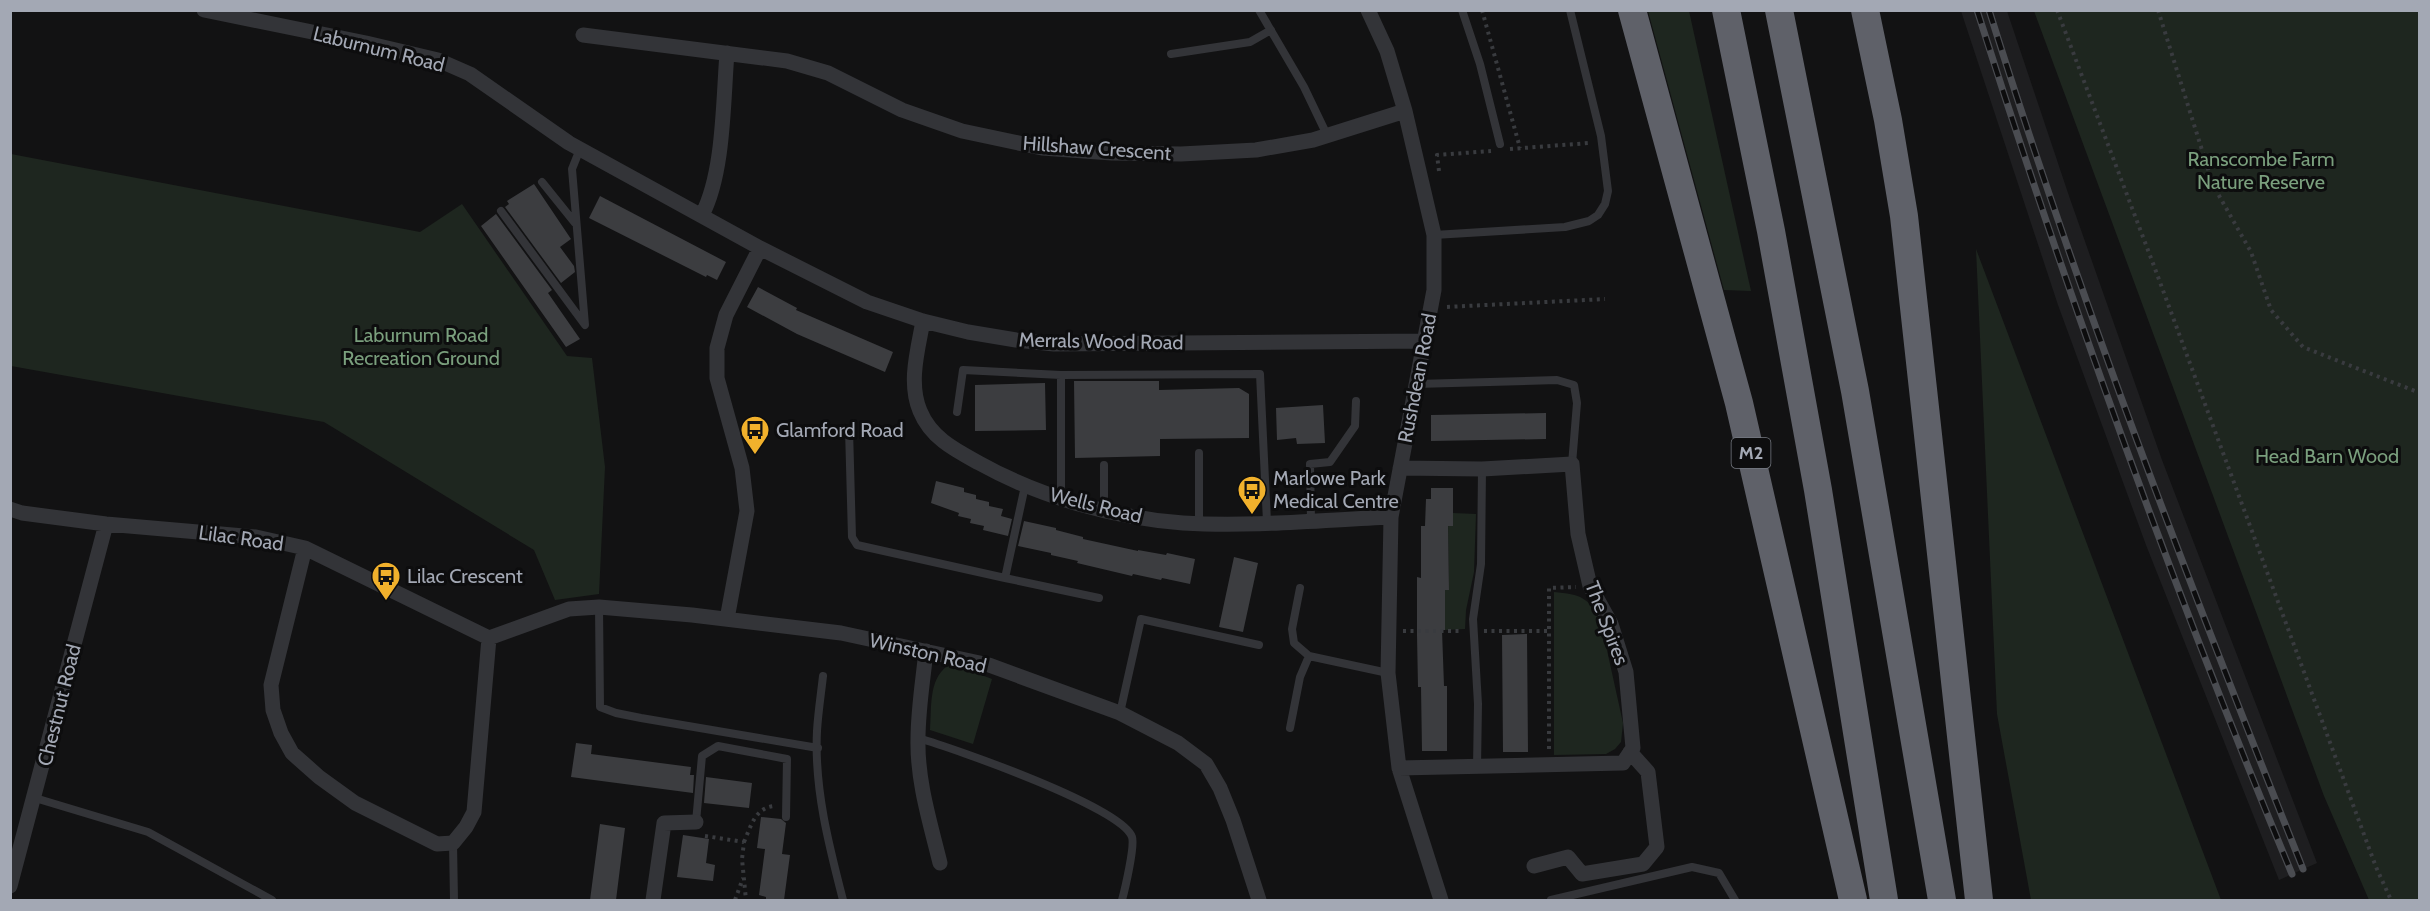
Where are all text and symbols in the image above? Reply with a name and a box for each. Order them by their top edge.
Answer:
street label: Laburnum Road [311,21,447,77]
street label: Hillshaw Crescent [1022,131,1172,165]
park label: Ranscombe Farm Nature Reserve [2187,147,2335,194]
street label: Rushdean Road [1393,311,1441,445]
park label: Laburnum Road Recreation Ground [342,323,500,370]
street label: Merrals Wood Road [1018,328,1184,354]
bus stop icon: Glamford Road [739,414,771,456]
place label: Glamford Road [776,418,904,442]
road number: M2 [1732,438,1770,468]
park label: Head Barn Wood [2255,444,2399,468]
place label: Marlowe Park Medical Centre [1273,466,1399,513]
bus stop icon: Marlowe Park Medical Centre [1236,474,1268,516]
street label: Wells Road [1048,482,1144,528]
street label: Lilac Road [197,520,285,556]
bus stop icon: Lilac Crescent [370,560,402,602]
place label: Lilac Crescent [407,564,523,588]
street label: The Spires [1580,578,1634,668]
street label: Winston Road [867,628,989,678]
street label: Chestnut Road [32,642,86,768]

